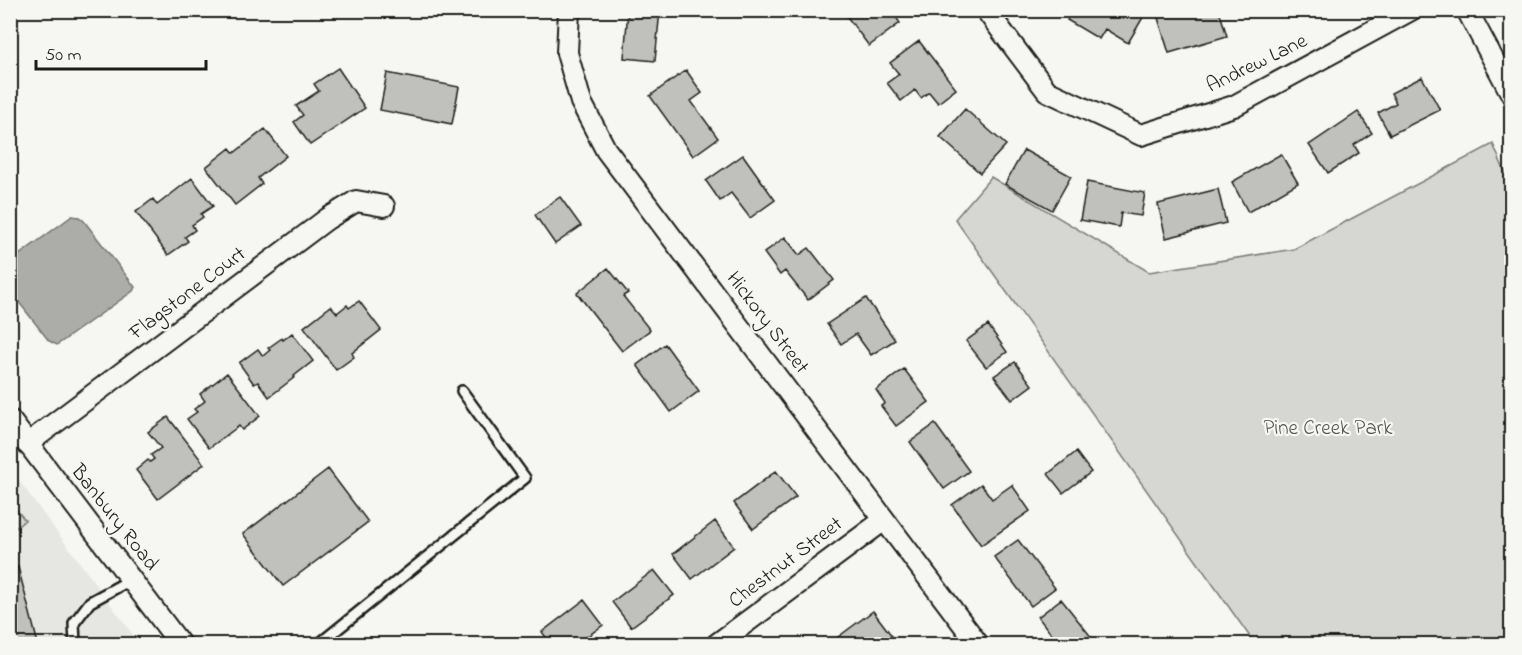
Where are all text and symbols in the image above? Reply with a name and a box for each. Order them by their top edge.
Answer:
street label: Andrew Lane [1201,26,1313,101]
scale bar [36,33,206,71]
text: 50 m [45,43,82,69]
street label: Flagstone Court [122,240,254,350]
street label: Hickory Street [717,265,816,382]
park label: Pine Creek Park [1264,414,1393,444]
street label: Banbury Road [61,458,165,579]
street label: Chestnut Street [723,510,849,616]

